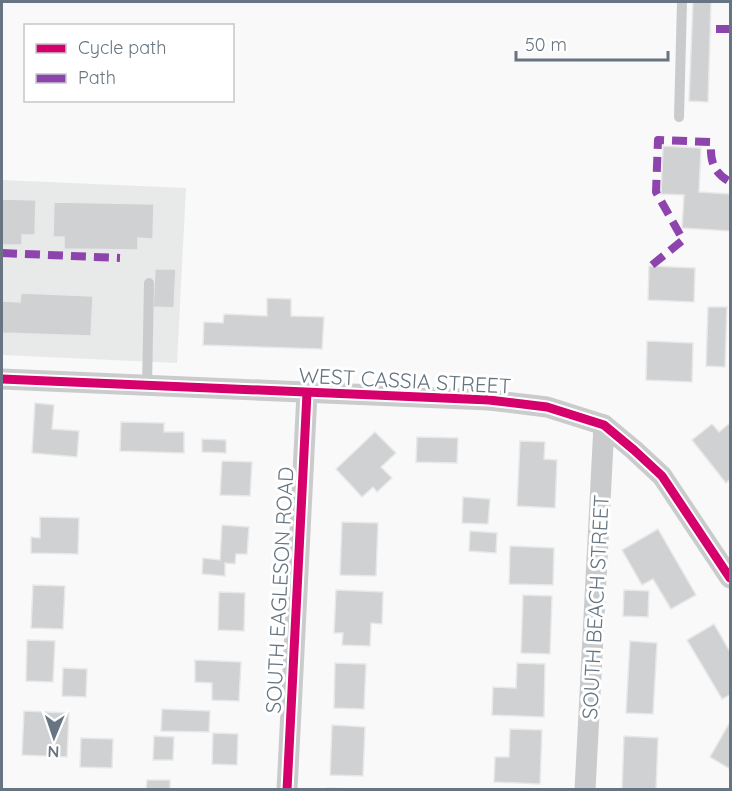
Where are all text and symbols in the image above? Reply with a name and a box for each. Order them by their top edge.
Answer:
legend [24,24,234,102]
scale bar [516,24,668,62]
text: 50 m [525,33,567,56]
text: Cycle path [78,36,166,59]
text: Path [78,66,116,89]
street label: WEST CASSIA STREET [298,361,512,399]
street label: SOUTH EAGLESON ROAD [260,466,298,714]
street label: SOUTH BEACH STREET [576,494,614,720]
north arrow [24,707,84,767]
text: N [47,742,60,762]

